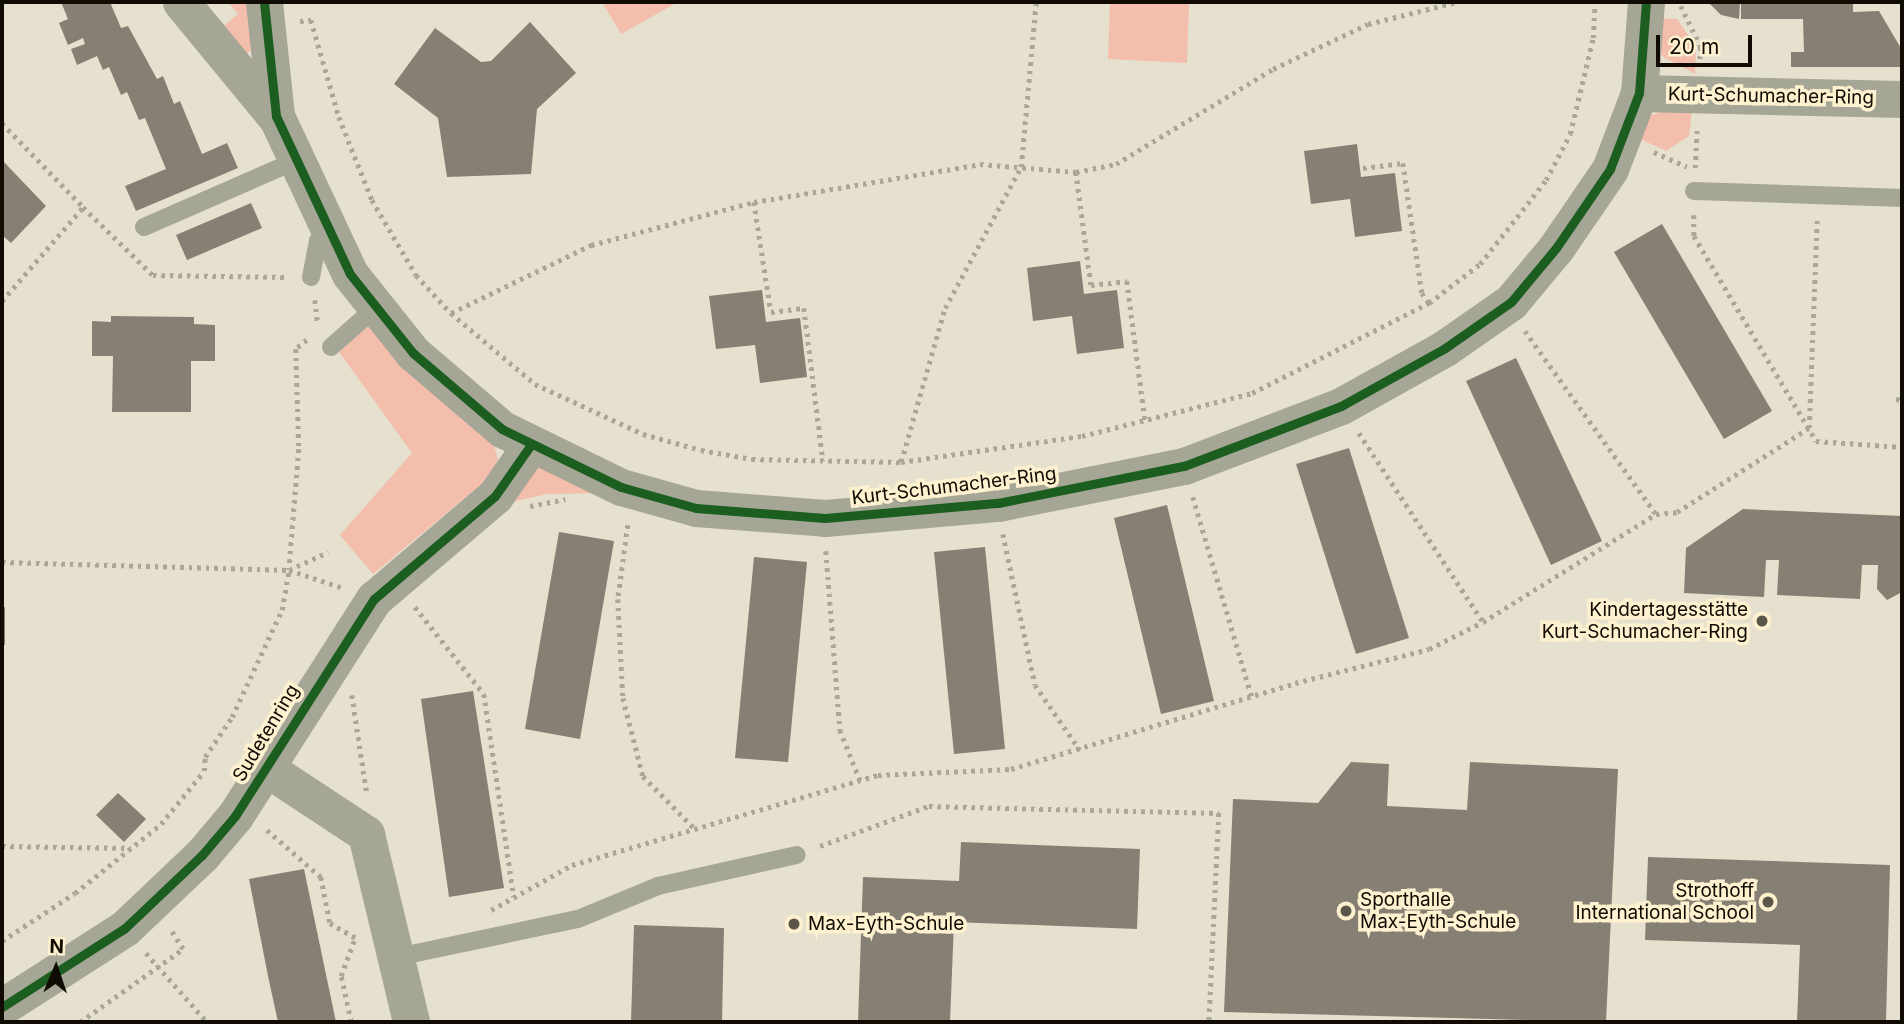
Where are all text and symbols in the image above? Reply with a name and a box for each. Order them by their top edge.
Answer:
scale bar [1659,21,1755,65]
text: 20 m [1669,34,1719,59]
street label: Kurt-Schumacher-Ring [1668,83,1874,109]
street label: Kurt-Schumacher-Ring [850,462,1058,510]
place label: Kindertagesstätte Kurt-Schumacher-Ring [1542,599,1748,643]
marker: Kindertagesstätte Kurt-Schumacher-Ring [1754,613,1770,629]
street label: Sudetenring [228,680,304,786]
place label: Strothoff International School [1576,880,1754,924]
place label: Sporthalle Max-Eyth-Schule [1360,889,1516,933]
marker: Strothoff International School [1760,894,1776,910]
marker: Sporthalle Max-Eyth-Schule [1338,903,1354,919]
place label: Max-Eyth-Schule [808,913,964,935]
marker: Max-Eyth-Schule [786,916,802,932]
north arrow [21,933,91,1003]
text: N [49,935,64,958]

